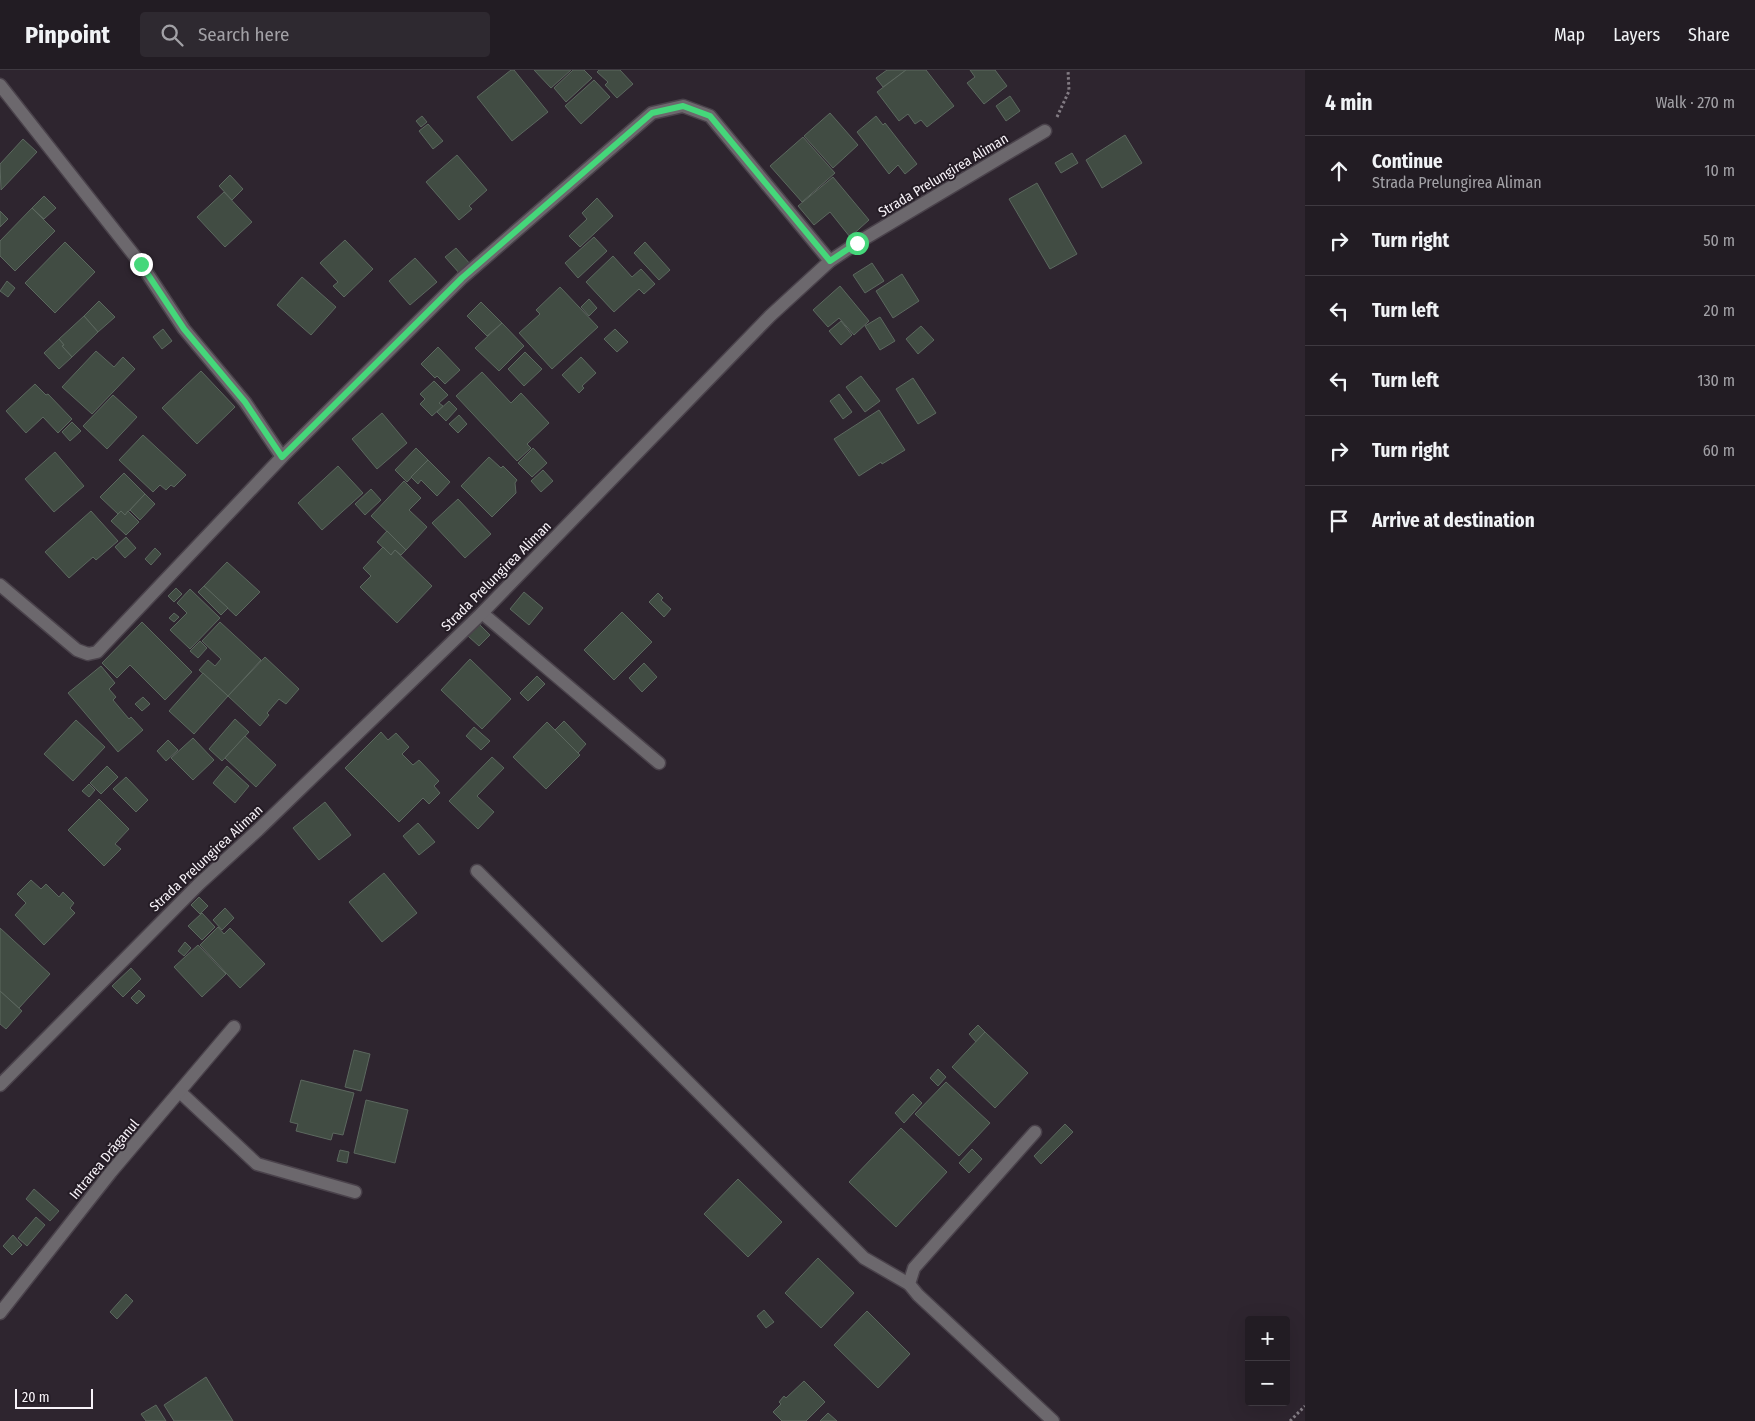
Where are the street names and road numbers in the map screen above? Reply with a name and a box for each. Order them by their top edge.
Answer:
street label: Strada Prelungirea Aliman [875,130,1011,221]
street label: Strada Prelungirea Aliman [438,518,555,635]
street label: Strada Prelungirea Aliman [146,802,266,915]
street label: Intrarea Drăganul [66,1116,143,1203]

